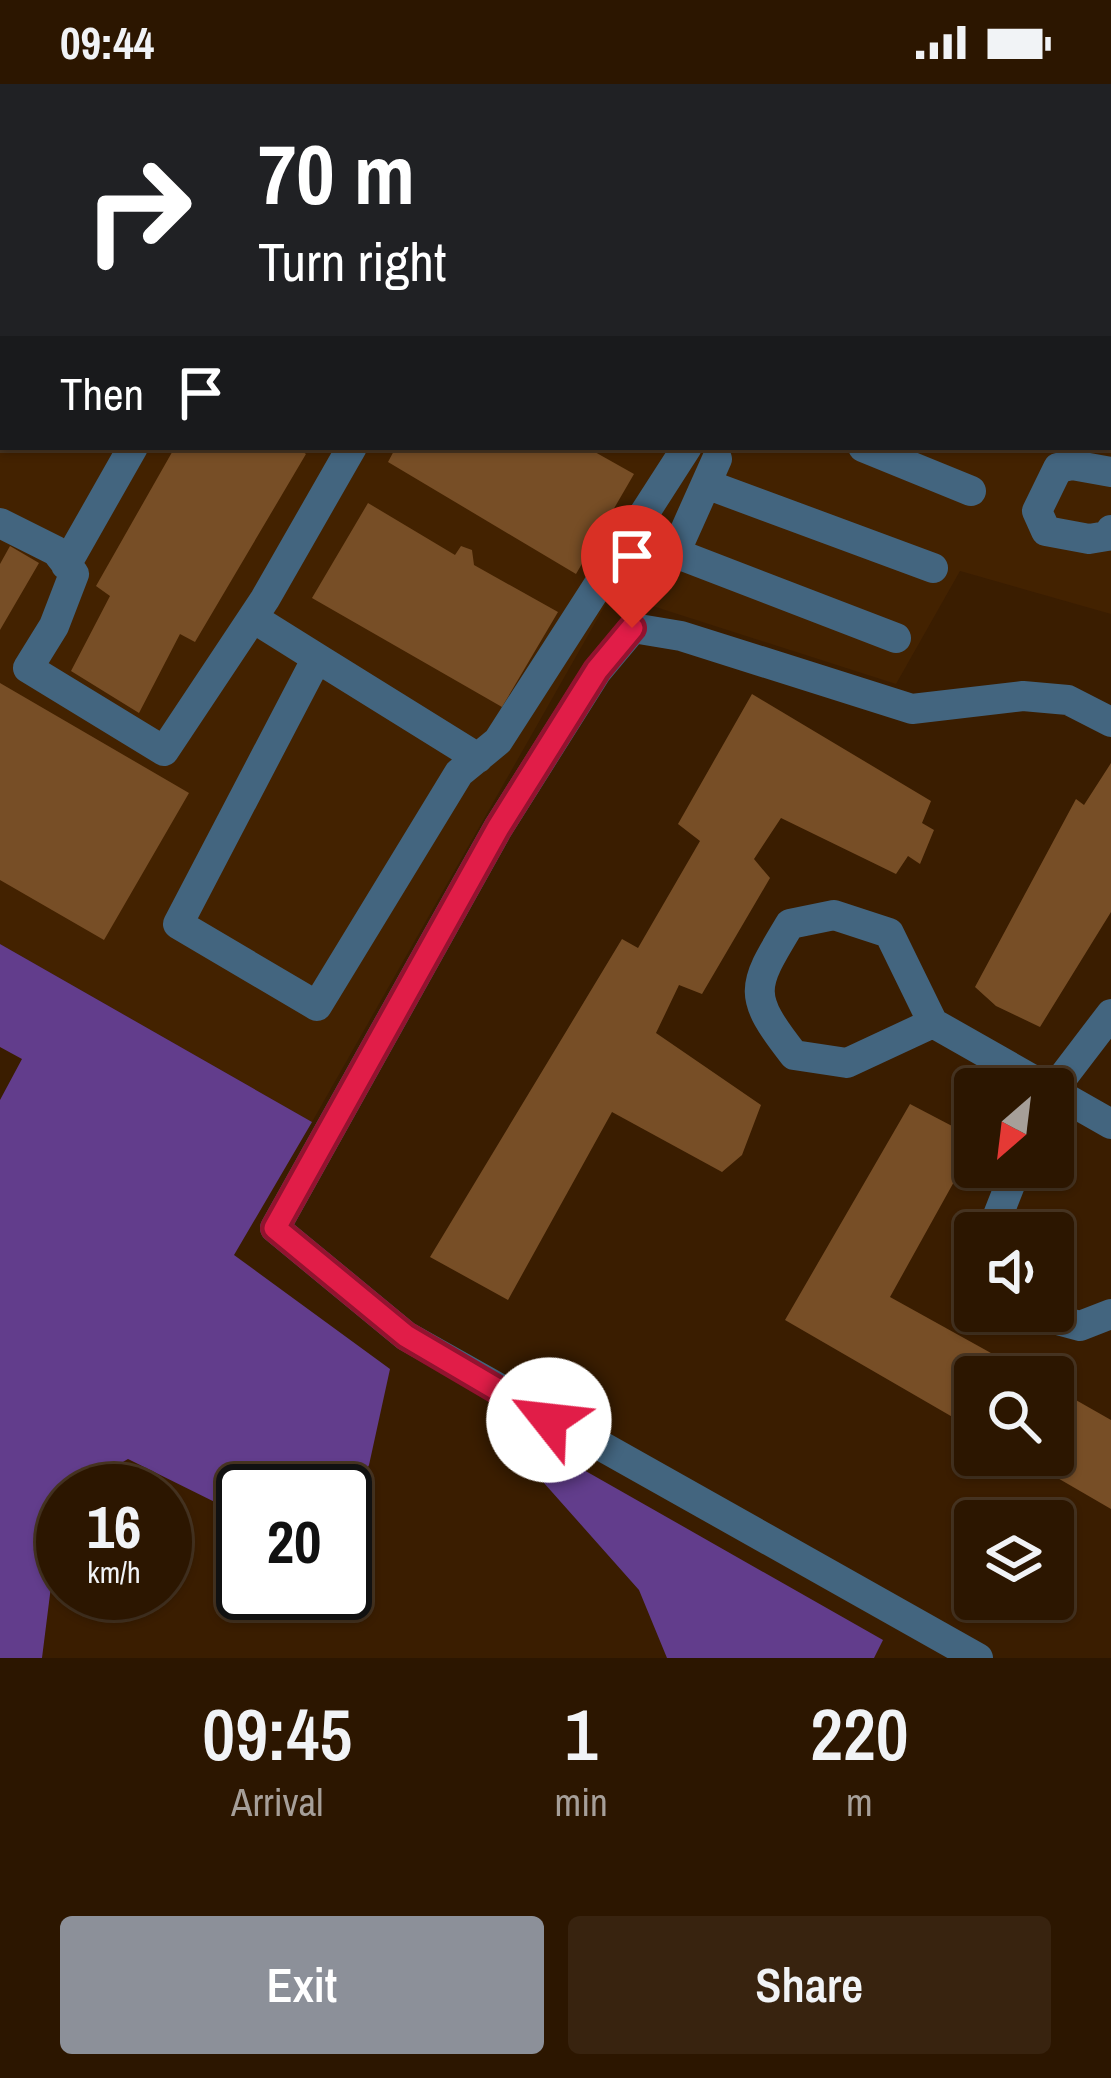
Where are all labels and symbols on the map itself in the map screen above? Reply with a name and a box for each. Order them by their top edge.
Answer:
pin [581,505,683,628]
north arrow [954,1068,1074,1188]
position arrow [486,1357,612,1483]
speed limit sign: 20 [216,1464,372,1620]

